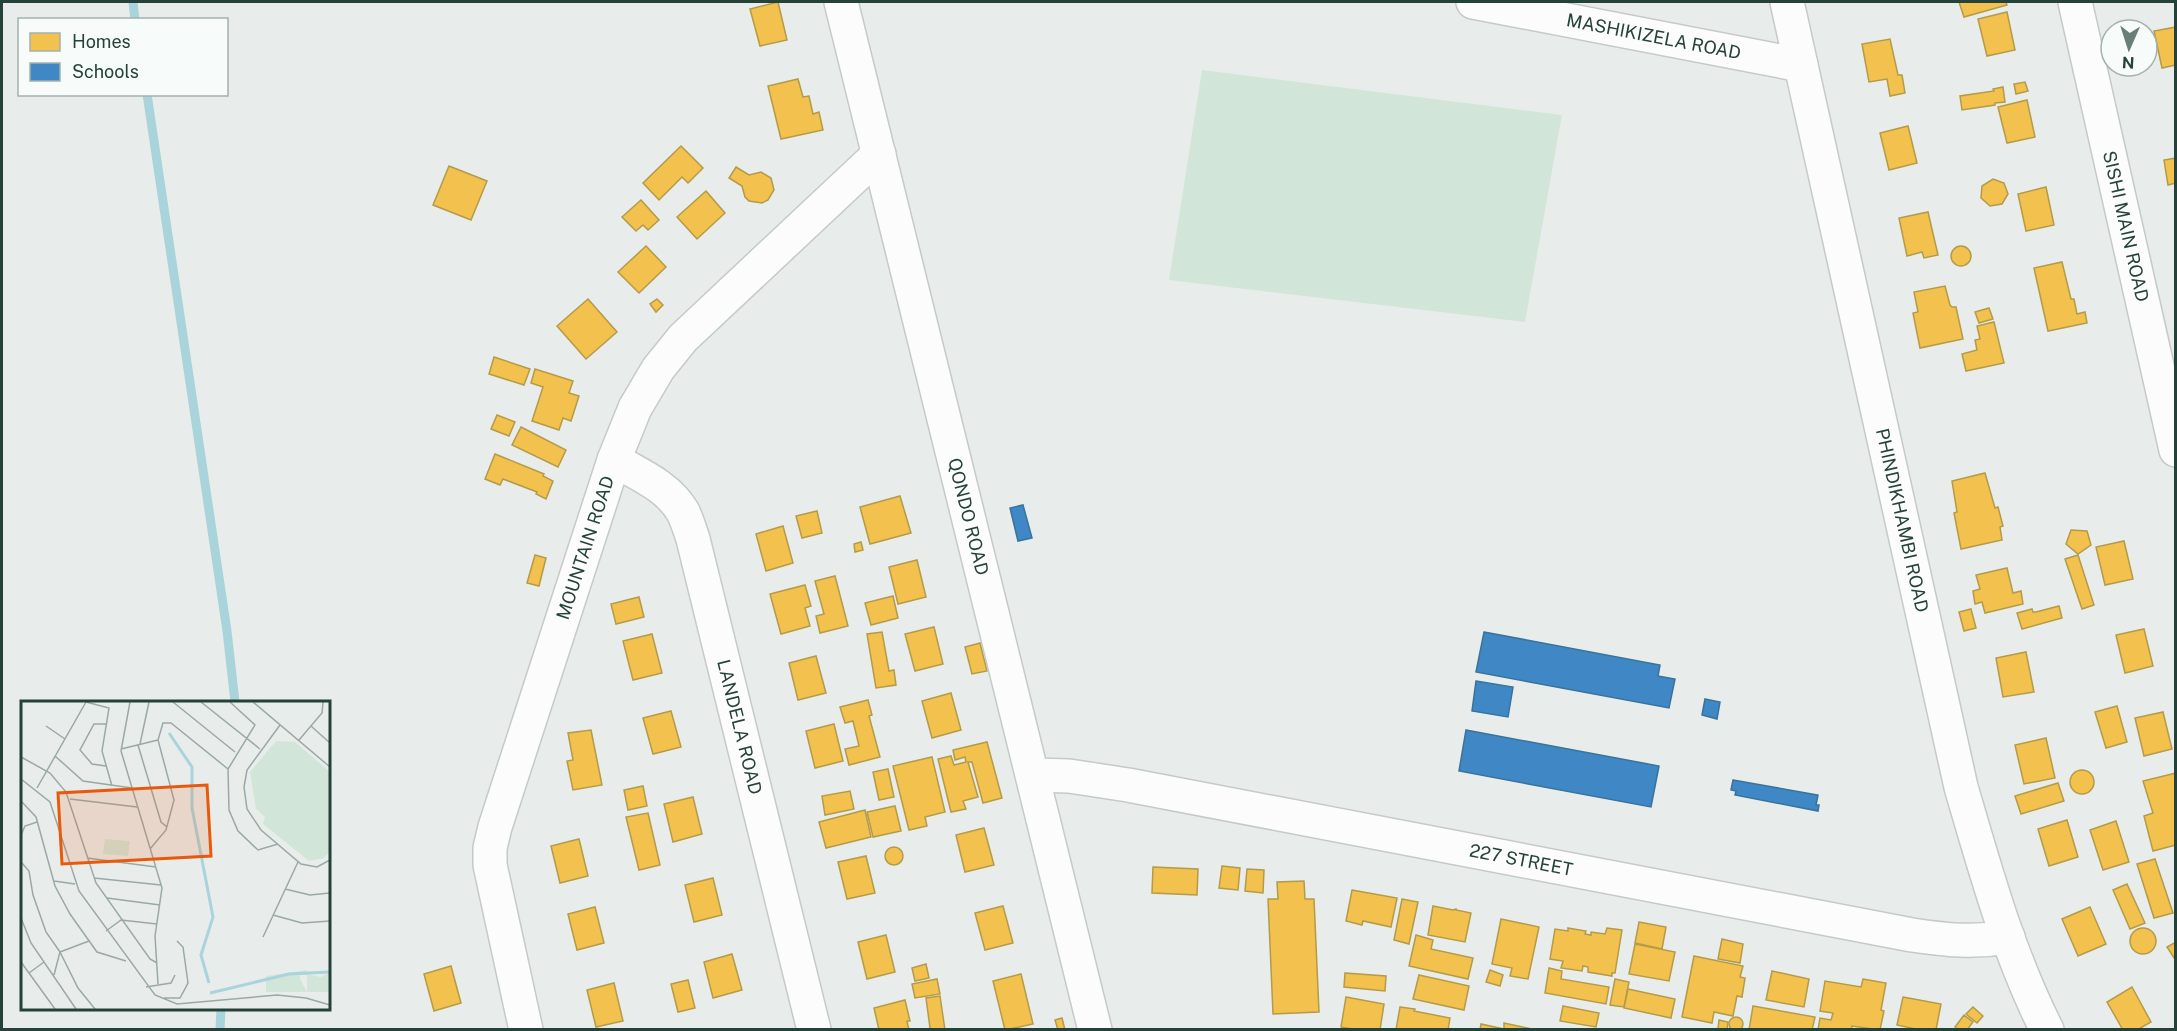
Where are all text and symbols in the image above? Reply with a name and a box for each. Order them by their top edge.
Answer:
street label: MASHIKIZELA ROAD [1565,9,1743,63]
legend [18,18,228,96]
north arrow [2099,18,2159,78]
text: Homes [72,31,131,52]
text: N [2121,53,2135,72]
text: Schools [72,61,139,82]
street label: SISHI MAIN ROAD [2099,149,2153,304]
street label: PHINDIKHAMBI ROAD [1872,426,1933,614]
street label: QONDO ROAD [944,456,993,577]
street label: MOUNTAIN ROAD [552,473,618,622]
street label: LANDELA ROAD [713,657,767,797]
inset map [21,701,330,1010]
street label: 227 STREET [1468,840,1575,880]

